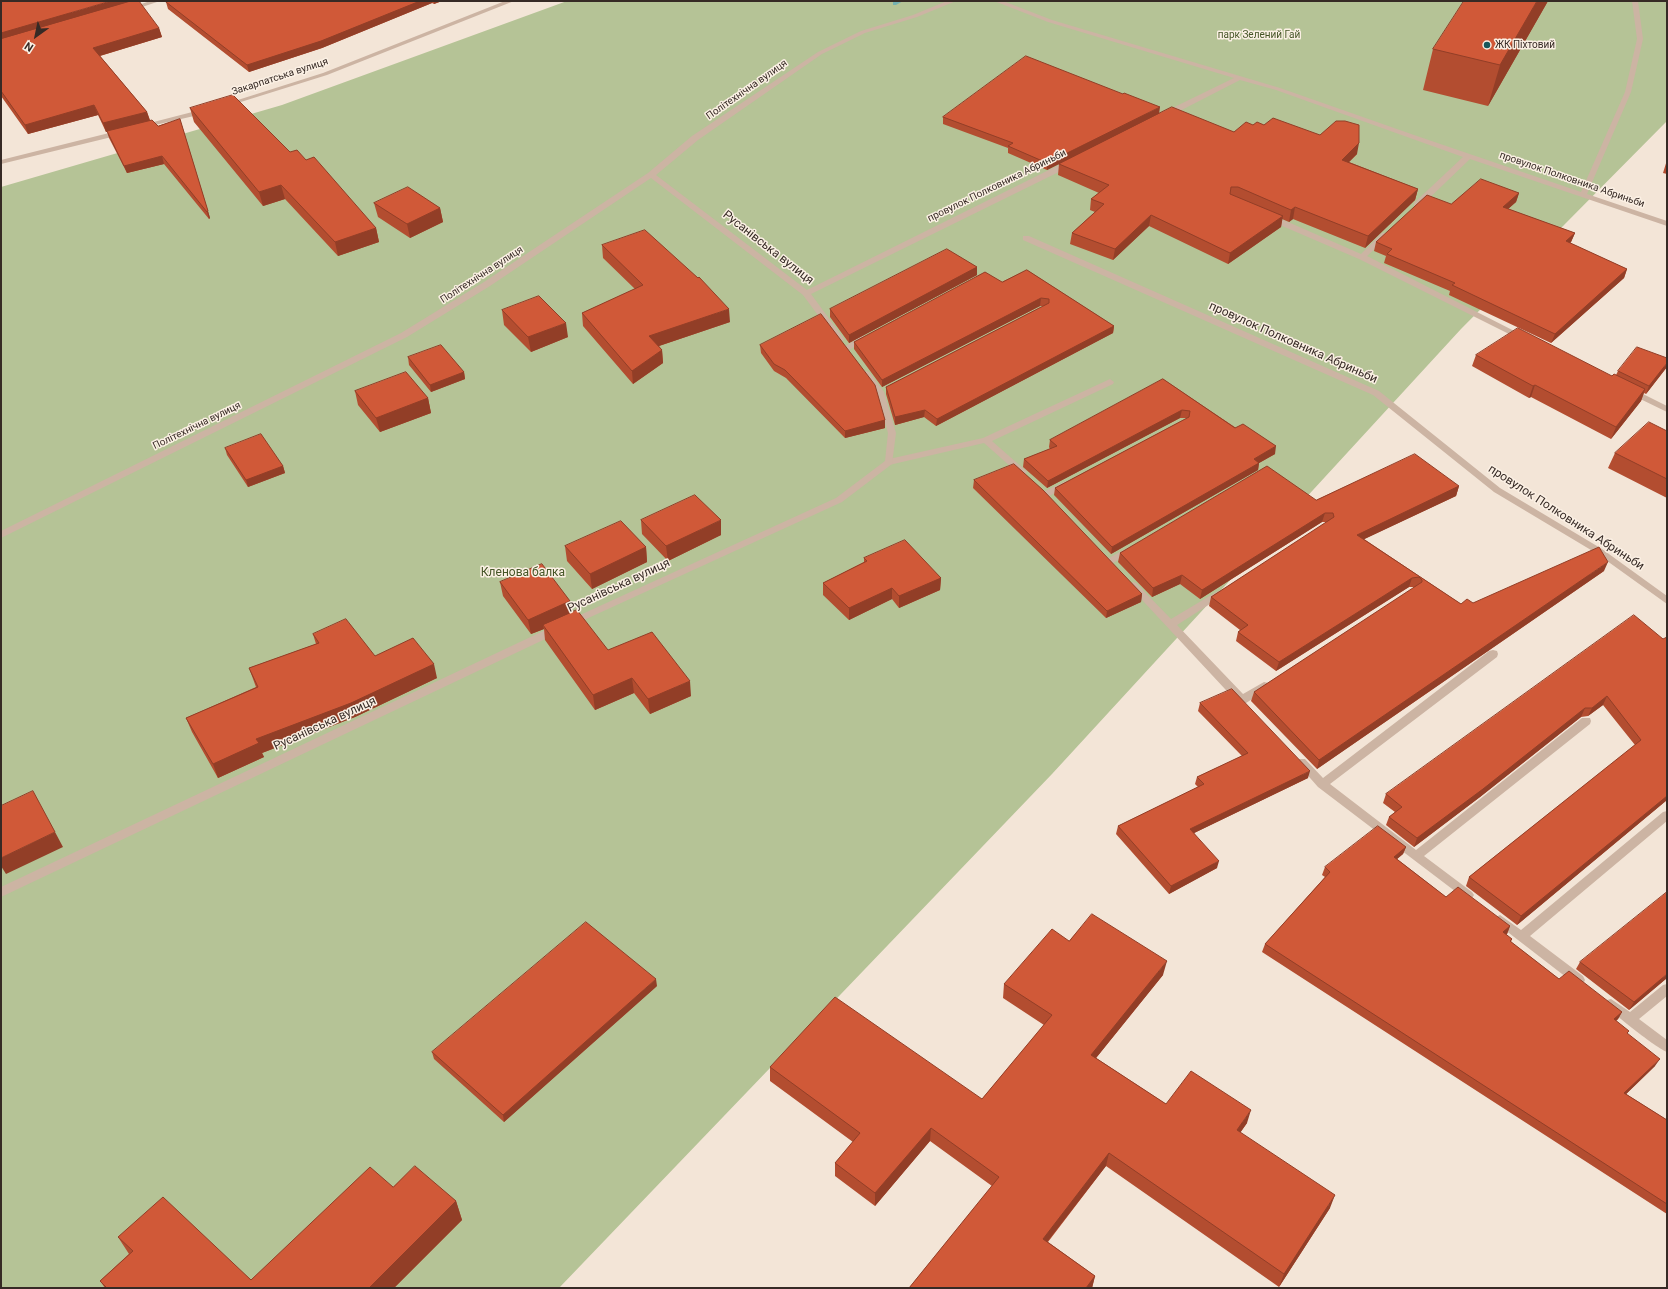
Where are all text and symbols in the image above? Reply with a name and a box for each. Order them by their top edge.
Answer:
north arrow [16,16,56,56]
park label: парк Зелений Гай [1218,29,1300,41]
text: N [22,39,36,54]
place label: ЖК Піхтовий [1495,39,1555,51]
marker: ЖК Піхтовий [1482,40,1492,50]
street label: Закарпатська вулиця [230,56,330,98]
street label: Політехнічна вулиця [704,57,790,123]
street label: провулок Полковника Абриньби [926,147,1068,225]
street label: провулок Полковника Абриньби [1498,149,1646,211]
street label: Русанівська вулиця [720,208,816,288]
street label: Політехнічна вулиця [438,244,526,306]
street label: провулок Полковника Абриньби [1206,299,1380,387]
street label: Політехнічна вулиця [151,400,243,452]
street label: провулок Полковника Абриньби [1485,462,1647,574]
street label: Русанівська вулиця [565,556,673,616]
park label: Кленова балка [481,566,565,580]
street label: Русанівська вулиця [271,694,379,754]

